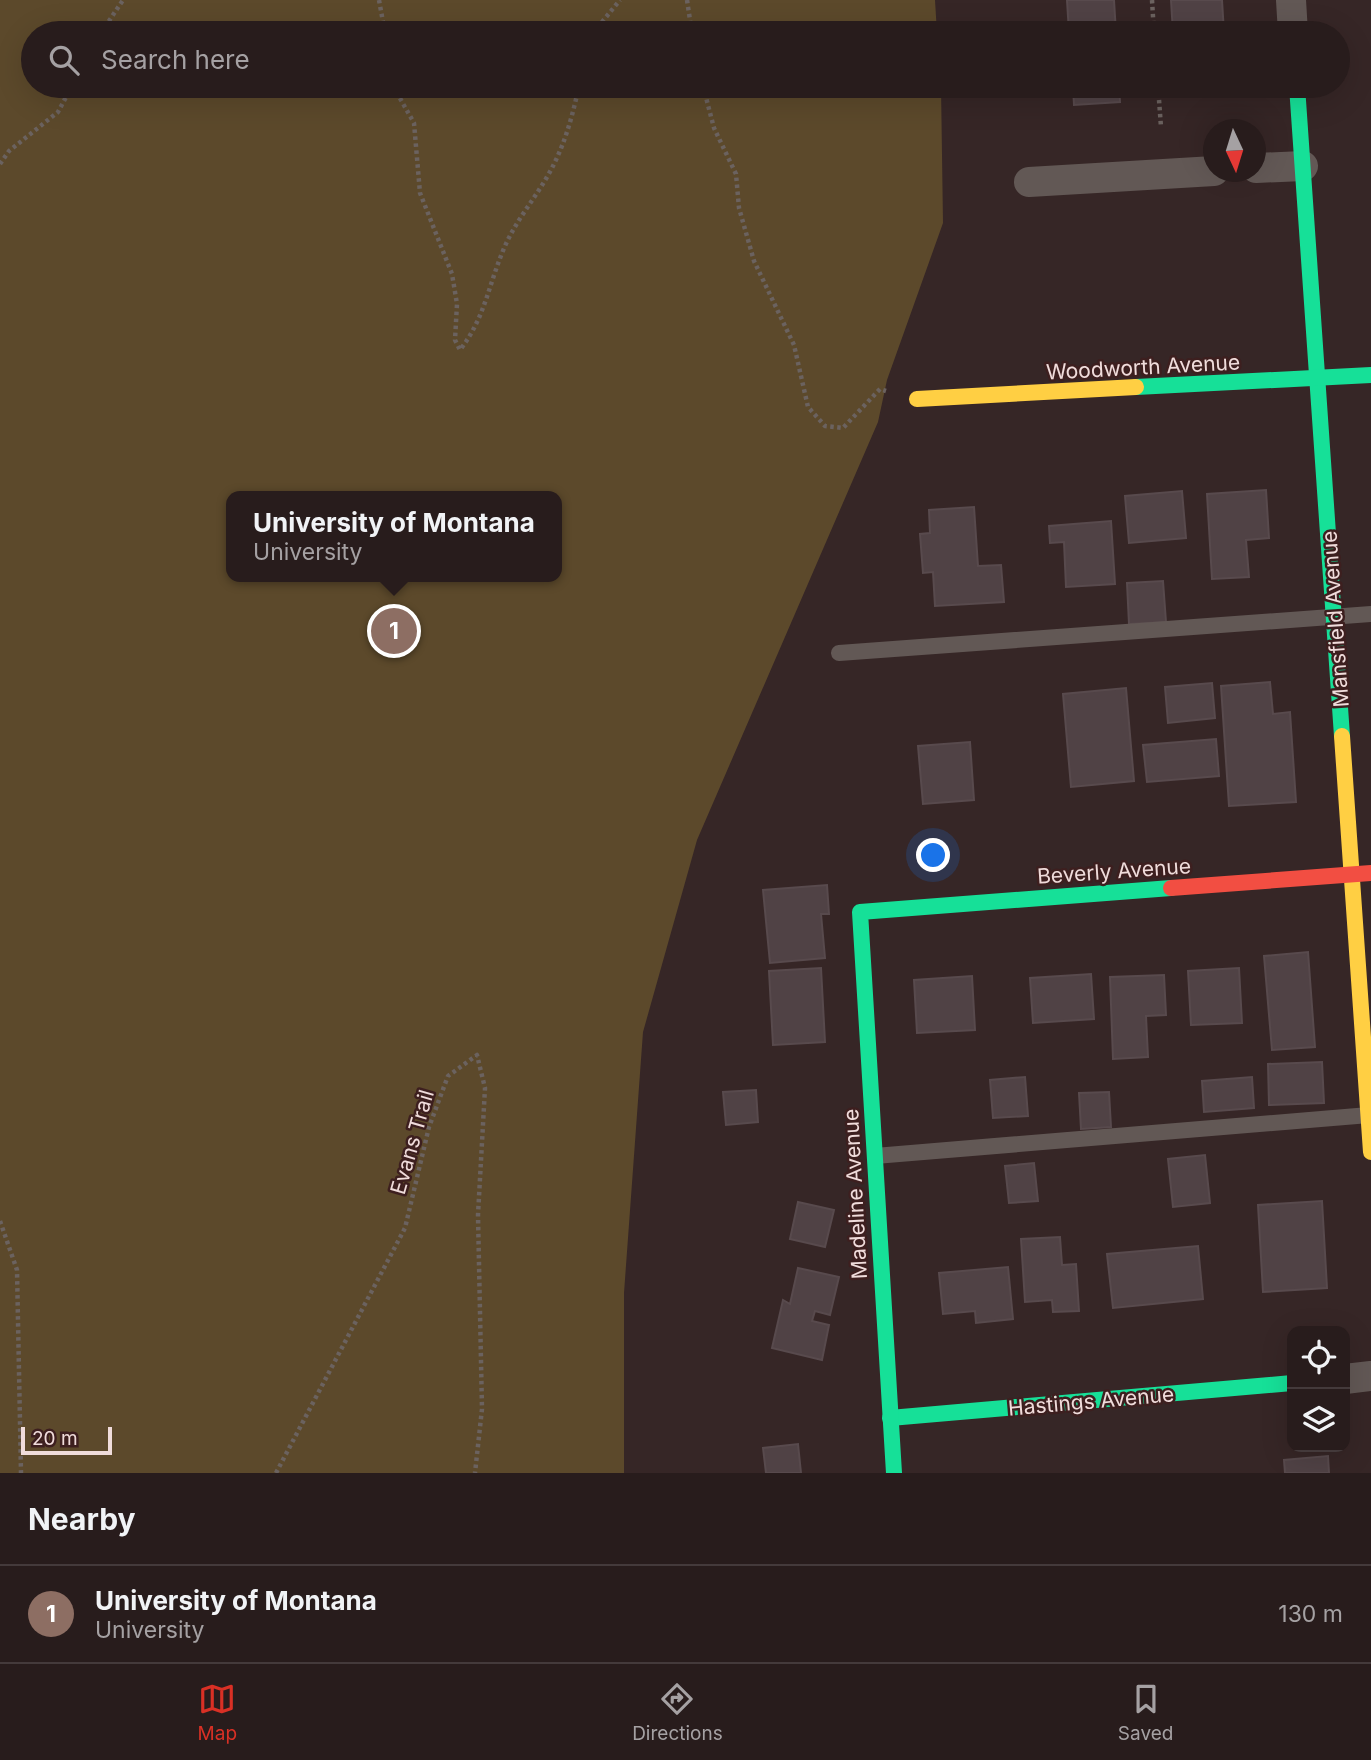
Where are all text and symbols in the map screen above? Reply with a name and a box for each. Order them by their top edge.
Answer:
search box [21,21,1350,98]
icon: search [45,41,83,79]
text: Search here [101,44,250,75]
north arrow [1203,119,1266,182]
street label: Woodworth Avenue [1045,349,1241,385]
popup [226,491,562,582]
text: University of Montana [253,507,535,538]
street label: Mansfield Avenue [1316,530,1354,708]
text: University [253,538,363,566]
pin: 1 [371,605,417,657]
your location [916,838,950,872]
street label: Beverly Avenue [1036,853,1192,889]
street label: Evans Trail [385,1087,439,1197]
street label: Madeline Avenue [838,1108,872,1280]
map controls [1287,1326,1350,1452]
button: locate [1287,1326,1350,1389]
street label: Hastings Avenue [1007,1381,1175,1421]
button: layers [1287,1389,1350,1452]
scale bar [21,1424,112,1456]
text: 20 m [32,1427,78,1450]
text: Nearby [28,1501,136,1537]
text: University of Montana [95,1585,377,1616]
text: 1 [46,1600,56,1628]
text: 130 m [1278,1600,1343,1628]
text: University [95,1616,204,1644]
tab: Map [198,1680,237,1745]
tab: Directions [632,1680,723,1745]
tab: Saved [1118,1680,1173,1745]

